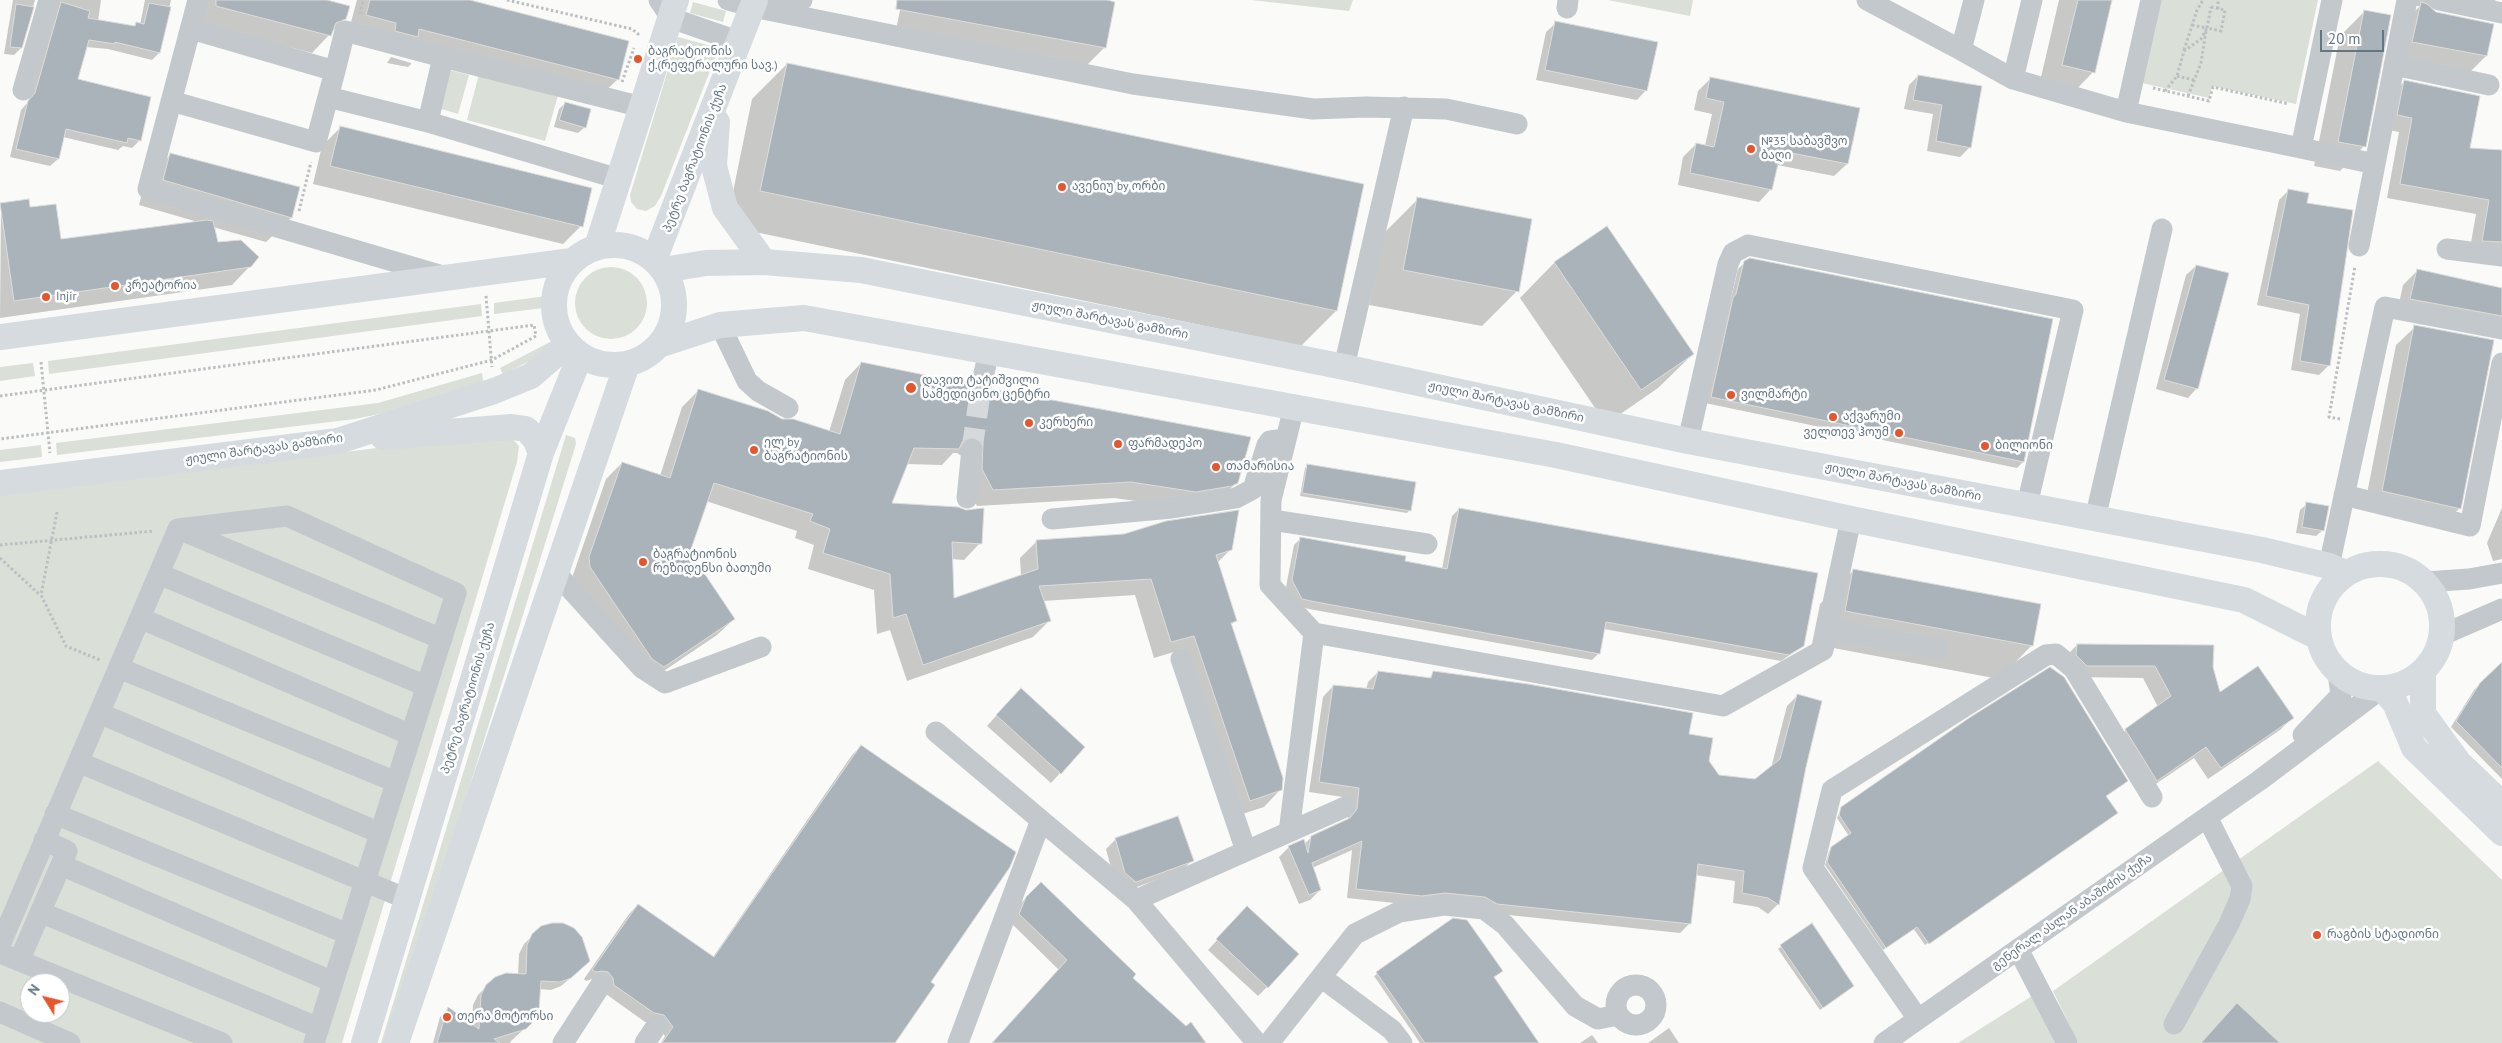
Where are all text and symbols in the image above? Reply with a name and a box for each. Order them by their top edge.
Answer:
scale bar [2322,20,2386,52]
text: 20 m [2328,29,2361,48]
place label: ბაგრატიონის ქ.(რეფერალური სავ.) [648,45,778,73]
marker: ბაგრატიონის ქ.(რეფერალური სავ.) [632,53,644,65]
street label: პეტრე ბაგრატიონის ქუჩა [660,82,730,234]
place label: №35 საბავშვო ბაღი [1761,135,1847,163]
marker: №35 საბავშვო ბაღი [1745,143,1757,155]
place label: ავენიუ by ორბი [1072,180,1165,194]
marker: ავენიუ by ორბი [1056,181,1068,193]
place label: კრეატორია [125,279,197,293]
marker: კრეატორია [109,280,121,292]
place label: Injir [56,290,77,304]
marker: Injir [40,291,52,303]
street label: ჟიული შარტავას გამზირი [1031,298,1189,342]
place label: დავით ტატიშვილი სამედიცინო ცენტრი [922,374,1050,402]
street label: ჟიული შარტავას გამზირი [1427,378,1585,426]
marker: დავით ტატიშვილი სამედიცინო ცენტრი [904,381,918,395]
place label: ვილმარტი [1741,388,1807,402]
marker: ვილმარტი [1725,389,1737,401]
place label: აქვარუმი [1843,410,1901,424]
marker: აქვარუმი [1827,411,1839,423]
place label: კერხერი [1039,416,1093,430]
marker: კერხერი [1023,417,1035,429]
place label: ველთევ ჰოუმ [1803,426,1889,440]
marker: ველთევ ჰოუმ [1893,427,1905,439]
street label: ჟიული შარტავას გამზირი [184,431,344,467]
place label: ელ by ბაგრატიონის [764,436,848,464]
place label: ფარმადეპო [1128,437,1202,451]
marker: ფარმადეპო [1112,438,1124,450]
place label: ბილიონი [1995,439,2053,453]
marker: ბილიონი [1979,440,1991,452]
marker: ელ by ბაგრატიონის [748,444,760,456]
place label: თამარისია [1226,460,1294,474]
street label: ჟიული შარტავას გამზირი [1824,460,1982,504]
marker: თამარისია [1210,461,1222,473]
place label: ბაგრატიონის რეზიდენსი ბათუმი [653,548,771,576]
marker: ბაგრატიონის რეზიდენსი ბათუმი [637,556,649,568]
street label: პეტრე ბაგრატიონის ქუჩა [438,620,498,776]
street label: გენერალ ასლან აბაშიძის ქუჩა [1989,851,2155,973]
place label: რაგბის სტადიონი [2327,928,2439,942]
marker: რაგბის სტადიონი [2311,929,2323,941]
north arrow [20,973,70,1023]
text: N [24,981,44,999]
place label: თერა მოტორსი [457,1010,553,1024]
marker: თერა მოტორსი [441,1011,453,1023]

